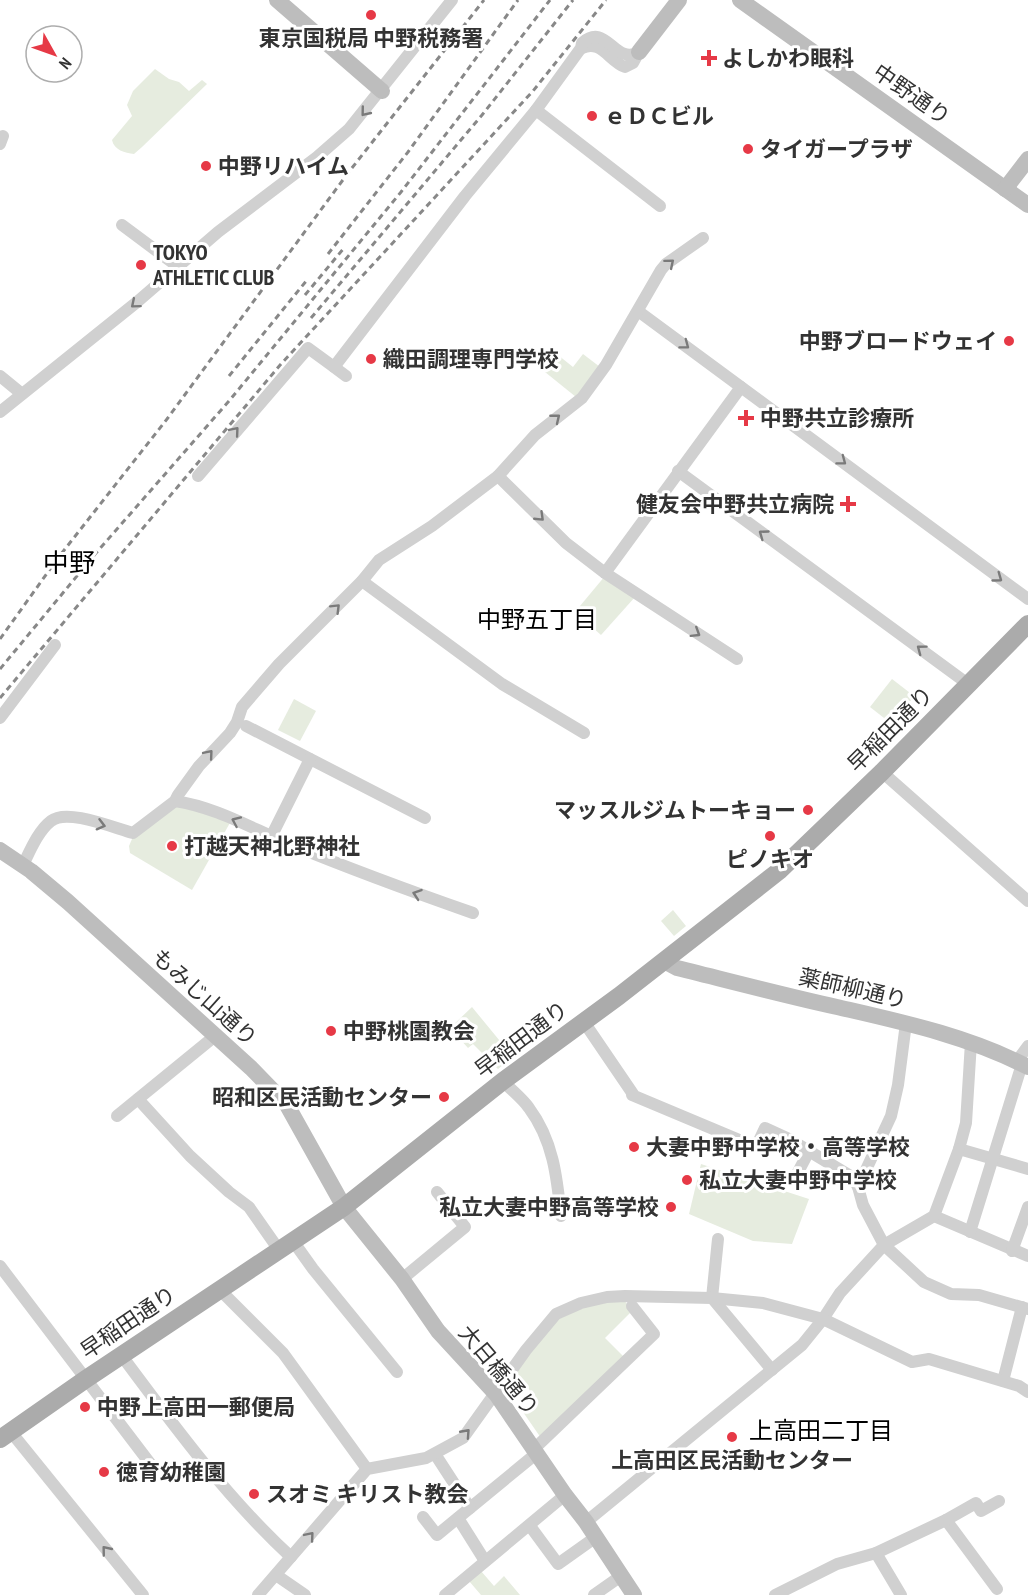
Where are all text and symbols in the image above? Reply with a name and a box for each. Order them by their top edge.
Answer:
marker: 東京国税局 中野税務署 [364,8,378,22]
north arrow [24,24,84,84]
place label: 東京国税局 中野税務署 [259,24,483,52]
place label: よしかわ眼科 [722,44,854,72]
marker: よしかわ眼科 [700,49,718,67]
text: N [55,54,76,73]
street label: 中野通り [868,57,956,131]
place label: ｅＤＣビル [604,102,714,130]
one-way arrow [361,105,372,116]
marker: ｅＤＣビル [585,109,599,123]
place label: タイガープラザ [760,135,913,163]
marker: タイガープラザ [741,142,755,156]
place label: 中野リハイム [218,152,349,180]
marker: 中野リハイム [199,159,213,173]
place label: TOKYO ATHLETIC CLUB [152,238,274,291]
marker: TOKYO ATHLETIC CLUB [134,258,148,272]
one-way arrow [663,260,674,271]
one-way arrow [131,297,142,308]
place label: 中野ブロードウェイ [799,327,997,355]
marker: 中野ブロードウェイ [1002,334,1016,348]
one-way arrow [678,338,689,349]
place label: 織田調理専門学校 [383,345,559,373]
marker: 織田調理専門学校 [364,352,378,366]
place label: 中野共立診療所 [760,404,914,432]
marker: 中野共立診療所 [737,409,755,427]
one-way arrow [549,415,560,426]
one-way arrow [228,427,239,438]
one-way arrow [835,454,846,465]
place label: 健友会中野共立病院 [636,490,834,518]
marker: 健友会中野共立病院 [839,495,857,513]
one-way arrow [532,510,543,521]
one-way arrow [759,530,770,541]
district label: 中野 [43,546,95,579]
one-way arrow [992,570,1003,581]
one-way arrow [328,604,339,615]
district label: 中野五丁目 [477,604,597,635]
one-way arrow [689,626,700,637]
one-way arrow [917,645,928,656]
street label: 早稲田通り [841,680,939,778]
one-way arrow [202,750,213,761]
place label: マッスルジムトーキョー [554,796,796,824]
marker: マッスルジムトーキョー [801,803,815,817]
one-way arrow [96,817,106,830]
one-way arrow [232,817,243,829]
marker: ピノキオ [763,829,777,843]
place label: 打越天神北野神社 [184,832,360,860]
marker: 打越天神北野神社 [165,839,179,853]
place label: ピノキオ [726,845,814,873]
one-way arrow [412,888,423,901]
street label: もみじ山通り [147,942,263,1052]
street label: 薬師柳通り [796,962,910,1014]
street label: 早稲田通り [469,995,573,1083]
place label: 中野桃園教会 [343,1017,475,1045]
marker: 中野桃園教会 [324,1024,338,1038]
place label: 昭和区民活動センター [212,1083,432,1111]
marker: 昭和区民活動センター [437,1090,451,1104]
place label: 大妻中野中学校・高等学校 [646,1133,910,1161]
marker: 大妻中野中学校・高等学校 [627,1140,641,1154]
place label: 私立大妻中野中学校 [699,1166,897,1194]
marker: 私立大妻中野中学校 [680,1173,694,1187]
place label: 私立大妻中野高等学校 [439,1193,659,1221]
marker: 私立大妻中野高等学校 [664,1200,678,1214]
street label: 早稲田通り [75,1280,181,1364]
street label: 大日橋通り [453,1319,545,1421]
place label: 中野上高田一郵便局 [97,1393,295,1421]
marker: 中野上高田一郵便局 [78,1400,92,1414]
district label: 上高田二丁目 [749,1415,893,1446]
one-way arrow [459,1429,470,1440]
marker: 上高田区民活動センター [725,1430,739,1444]
place label: 上高田区民活動センター [611,1446,853,1474]
place label: 徳育幼稚園 [116,1458,226,1486]
marker: 徳育幼稚園 [97,1465,111,1479]
place label: スオミ キリスト教会 [266,1480,469,1508]
marker: スオミ キリスト教会 [247,1487,261,1501]
one-way arrow [303,1532,314,1543]
one-way arrow [103,1546,114,1557]

